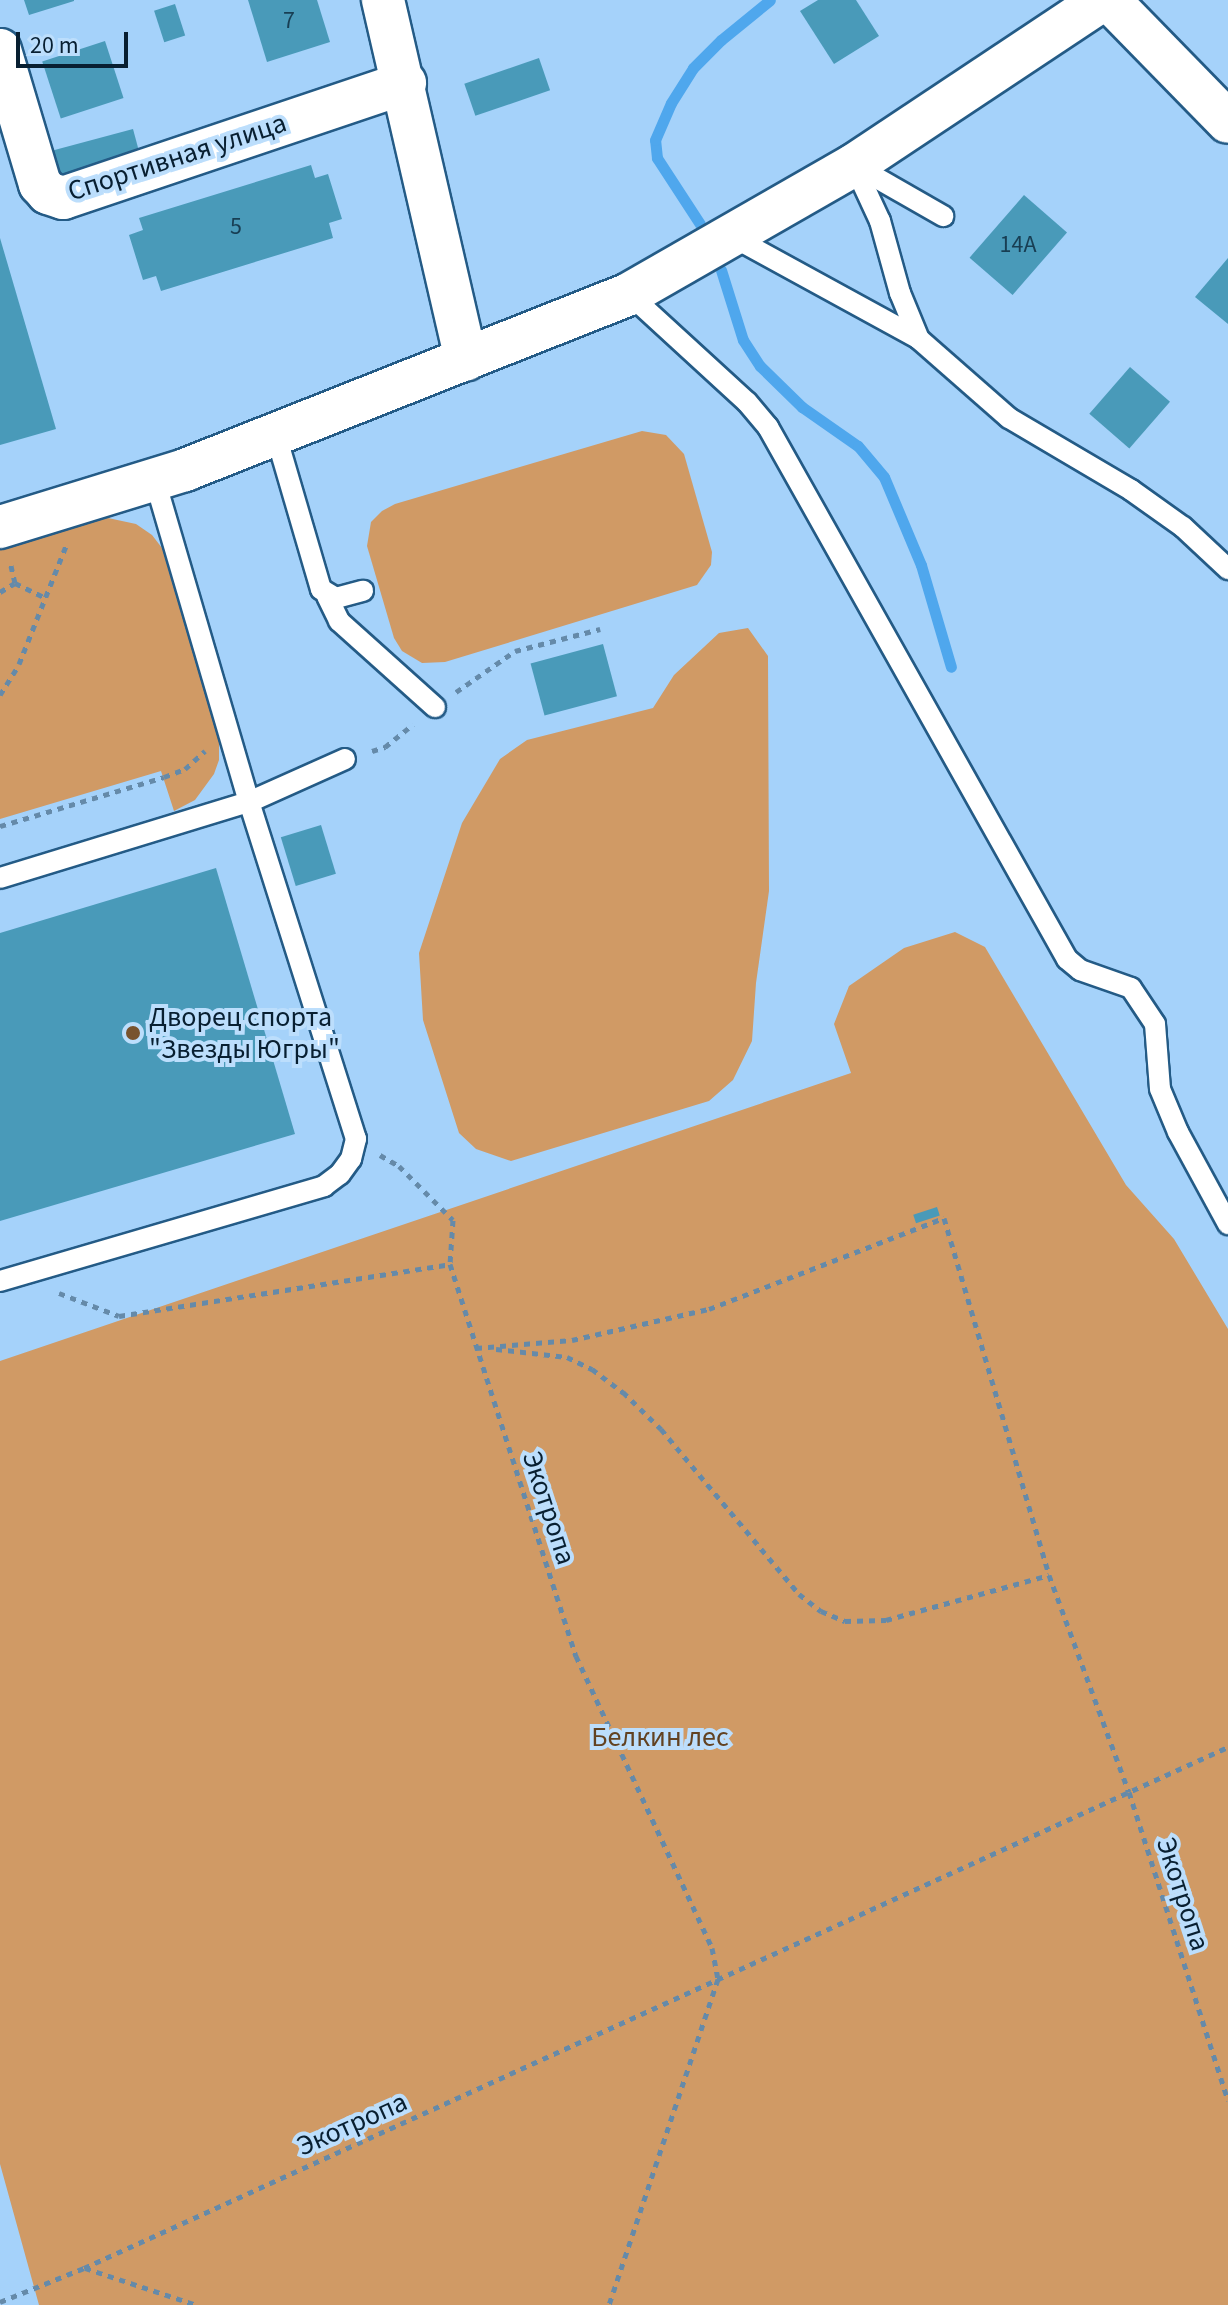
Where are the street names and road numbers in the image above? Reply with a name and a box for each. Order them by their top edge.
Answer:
street label: Спортивная улица [63,106,291,208]
street label: Экотропа [515,1447,583,1569]
street label: Экотропа [1149,1833,1217,1955]
street label: Экотропа [292,2085,412,2163]

